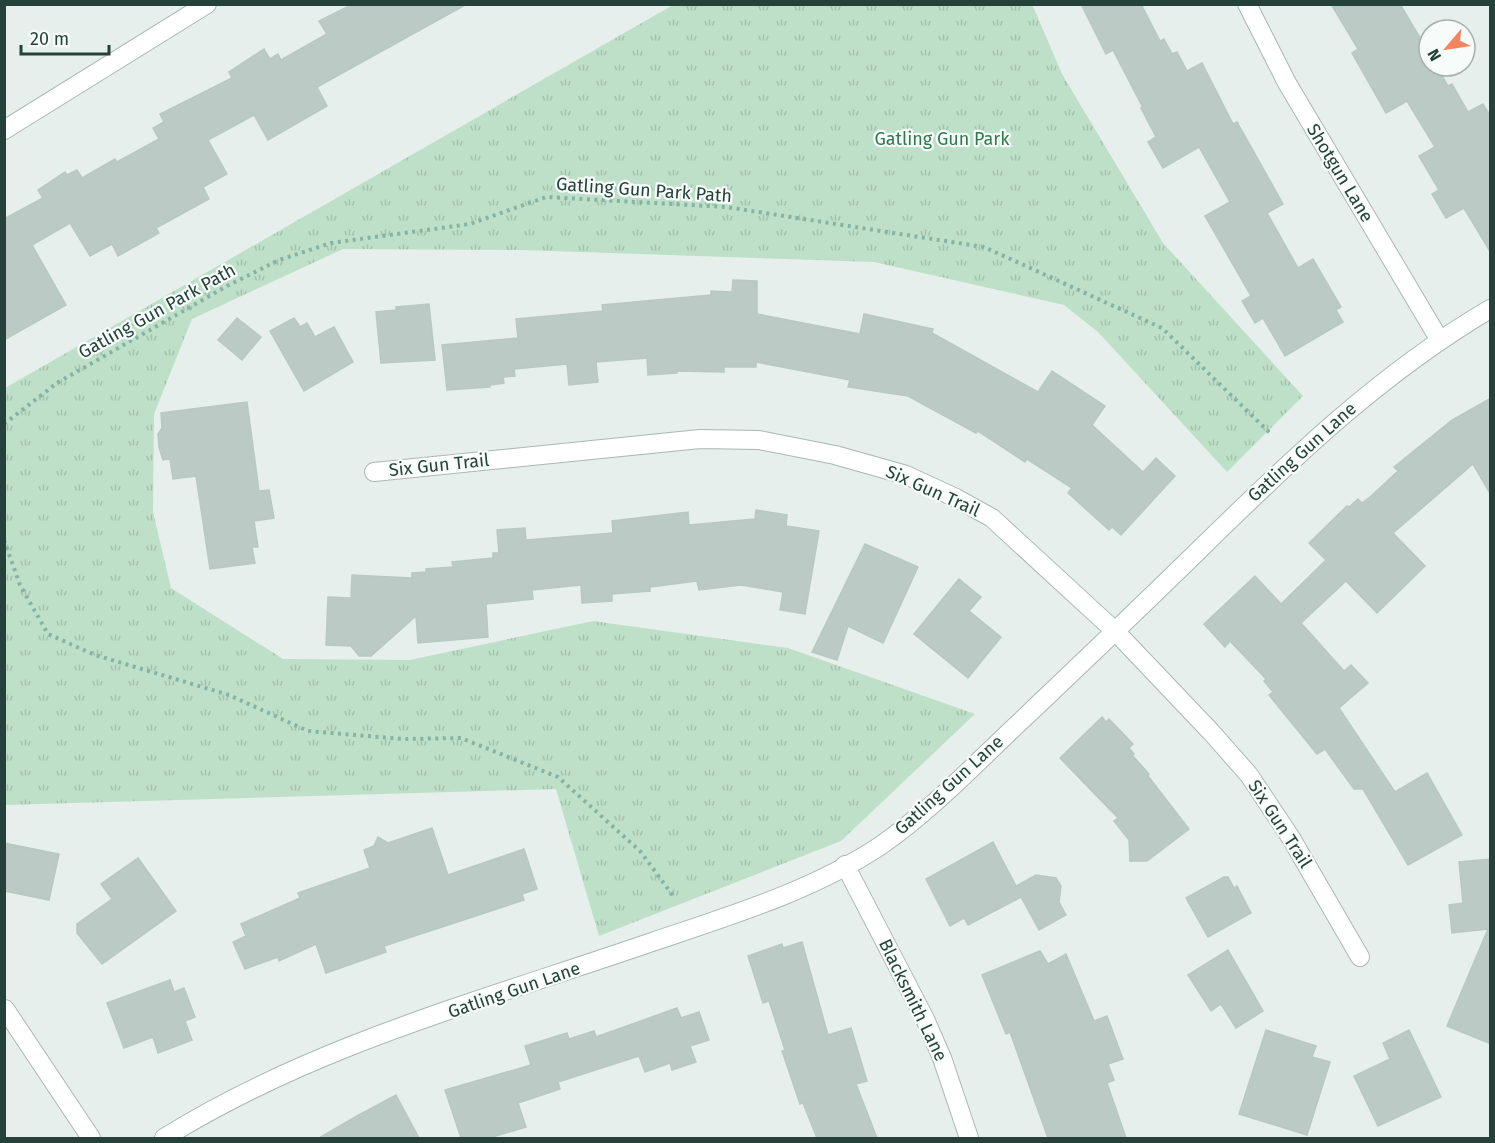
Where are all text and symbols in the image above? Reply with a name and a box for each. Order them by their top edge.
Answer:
scale bar [21,18,110,56]
north arrow [1417,18,1477,78]
text: 20 m [30,28,69,50]
text: N [1423,46,1445,64]
street label: Shotgun Lane [1302,120,1378,226]
park label: Gatling Gun Park [874,128,1010,150]
street label: Gatling Gun Park Path [555,173,733,207]
street label: Gatling Gun Park Path [75,259,239,363]
street label: Gatling Gun Lane [1243,397,1361,507]
street label: Six Gun Trail [388,449,490,481]
street label: Six Gun Trail [882,460,984,522]
street label: Gatling Gun Lane [890,730,1008,840]
street label: Six Gun Trail [1243,776,1317,872]
street label: Blacksmith Lane [874,935,952,1065]
street label: Gatling Gun Lane [445,957,583,1023]

